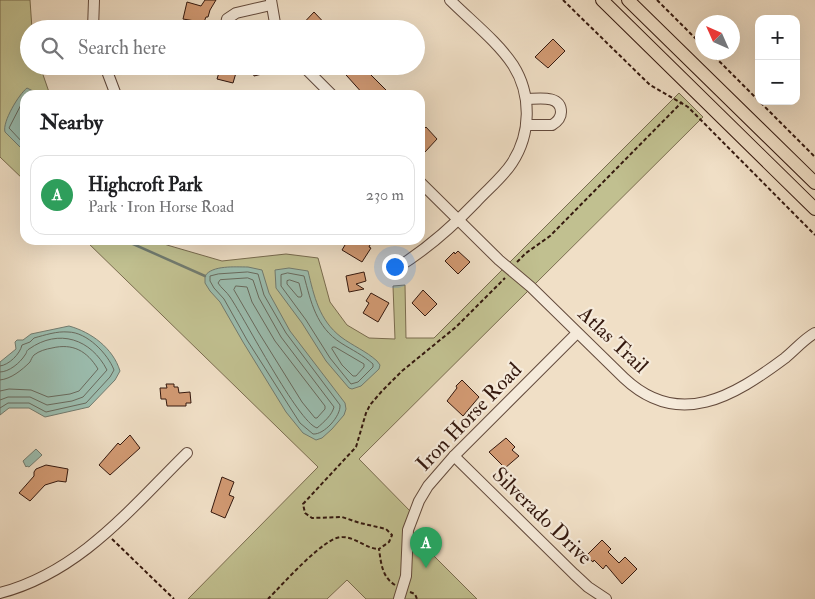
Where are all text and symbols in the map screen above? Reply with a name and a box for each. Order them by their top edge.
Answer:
north arrow [695,15,740,60]
map controls [755,15,800,105]
button: + [755,15,800,60]
search box [20,20,425,75]
icon: search [38,34,66,62]
text: Search here [78,36,166,60]
button: − [755,60,800,105]
text: Nearby [40,109,103,136]
text: Highcroft Park [88,173,203,197]
text: A [52,185,62,205]
text: 230 m [366,185,404,205]
text: Park · Iron Horse Road [88,197,234,217]
your location [382,254,408,280]
street label: Atlas Trail [571,300,654,380]
street label: Iron Horse Road [410,357,528,477]
street label: Silverado Drive [486,461,598,571]
pin: A [410,527,442,568]

